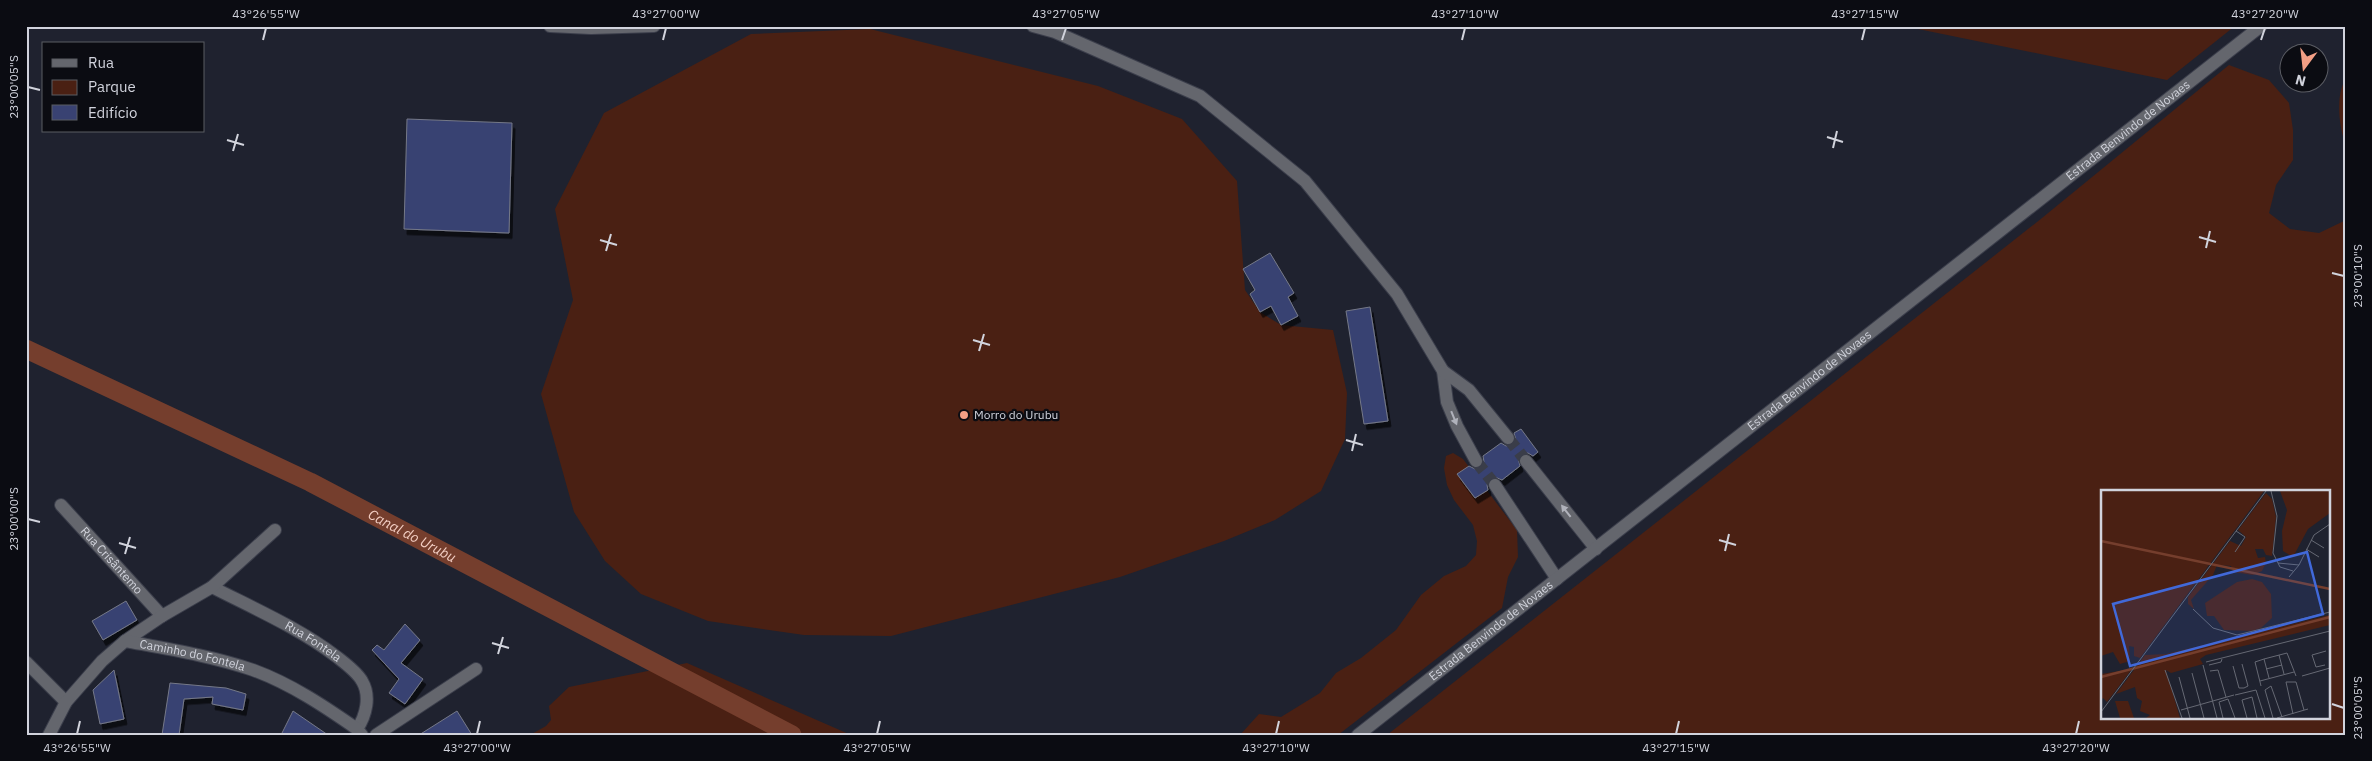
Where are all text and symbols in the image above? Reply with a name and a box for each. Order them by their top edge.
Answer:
text: 43°26'55"W [232,6,300,21]
text: 43°27'00"W [632,6,700,21]
text: 43°27'05"W [1032,6,1100,21]
text: 43°27'10"W [1431,6,1499,21]
text: 43°27'15"W [1831,6,1899,21]
text: 43°27'20"W [2231,6,2299,21]
legend [42,42,205,132]
north arrow [2280,42,2330,92]
text: Rua [88,53,114,72]
text: 23°00'05"S [6,55,21,119]
text: N [2293,71,2308,91]
text: Parque [88,77,136,96]
street label: Estrada Benvindo de Novaes [2063,77,2193,183]
text: Edifício [88,103,137,122]
text: 23°00'10"S [2350,244,2365,308]
street label: Estrada Benvindo de Novaes [1744,327,1874,433]
place label: Morro do Urubu [974,407,1058,422]
marker: Morro do Urubu [958,409,970,421]
one-way arrow [1450,410,1458,425]
text: 23°00'00"S [6,487,21,551]
inset map [2101,490,2330,718]
water label: Canal do Urubu [365,505,459,566]
one-way arrow [1560,505,1571,518]
street label: Rua Crisântemo [77,523,146,597]
street label: Estrada Benvindo de Novaes [1426,577,1556,684]
street label: Rua Fontela [283,617,345,665]
street label: Caminho do Fontela [138,636,248,674]
text: 23°00'05"S [2350,676,2365,740]
text: 43°26'55"W [43,740,111,755]
text: 43°27'00"W [443,740,511,755]
text: 43°27'05"W [843,740,911,755]
text: 43°27'10"W [1242,740,1310,755]
text: 43°27'15"W [1642,740,1710,755]
text: 43°27'20"W [2042,740,2110,755]

